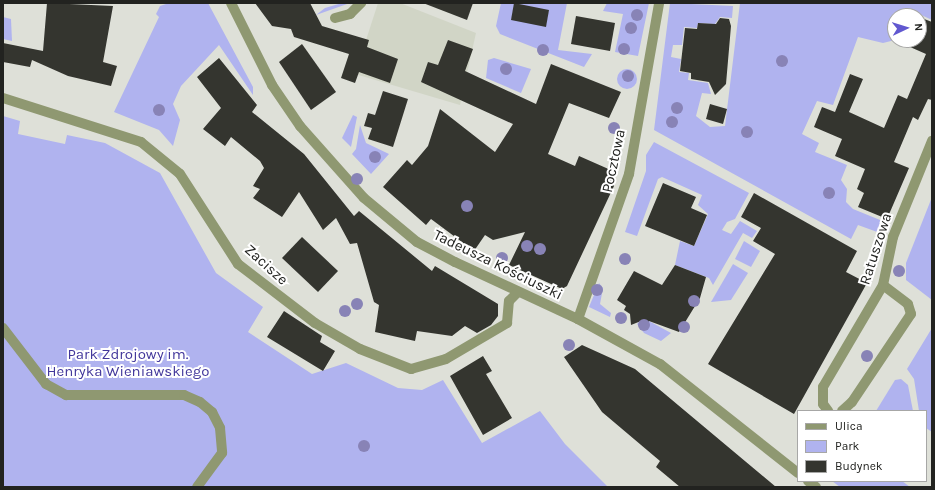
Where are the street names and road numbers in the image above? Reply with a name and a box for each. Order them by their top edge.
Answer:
street label: Pocztowa [599,128,629,194]
street label: Ratuszowa [856,211,896,287]
street label: Tadeusza Kościuszki [431,226,565,304]
street label: Zacisze [241,241,291,289]

